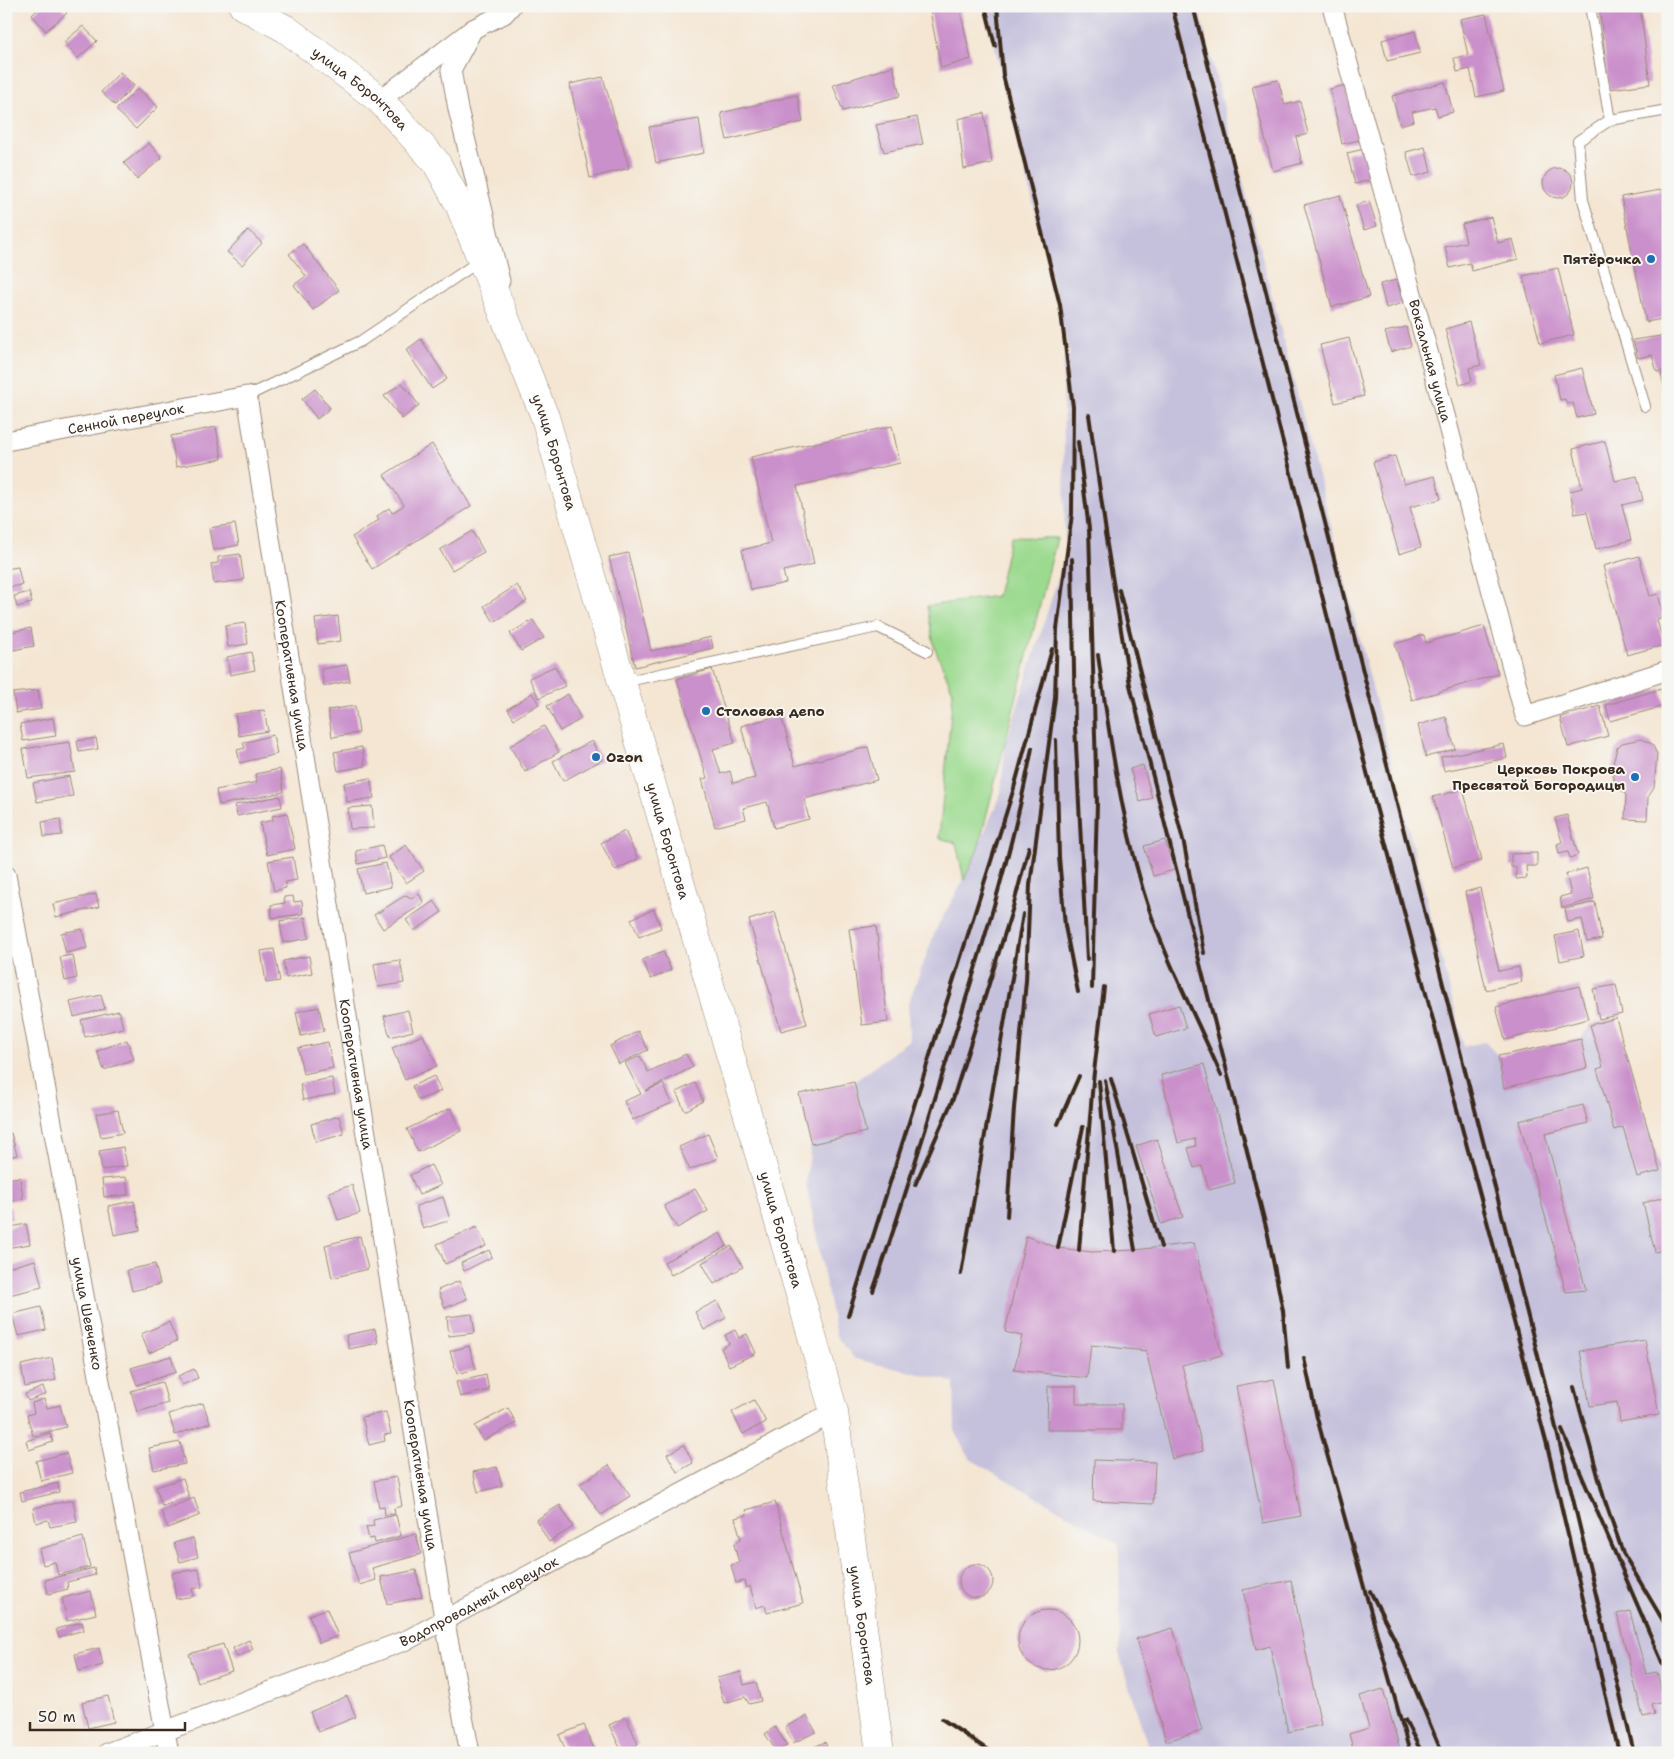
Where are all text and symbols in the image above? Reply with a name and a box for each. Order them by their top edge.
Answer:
street label: улица Боронтова [308,43,412,134]
place label: Пятёрочка [1563,250,1641,268]
marker: Пятёрочка [1645,253,1657,265]
street label: Вокзальная улица [1405,297,1455,424]
street label: улица Боронтова [528,391,581,513]
street label: Сенной переулок [66,399,186,438]
street label: Кооперативная улица [271,599,313,752]
place label: Столовая депо [716,702,825,720]
marker: Столовая депо [700,705,712,717]
place label: Ozon [606,748,643,766]
marker: Ozon [590,751,602,763]
place label: Церковь Покрова Пресвятой Богородицы [1452,760,1625,794]
marker: Церковь Покрова Пресвятой Богородицы [1629,771,1641,783]
street label: улица Боронтова [643,780,694,901]
street label: Кооперативная улица [335,997,377,1151]
street label: улица Боронтова [756,1169,807,1290]
street label: улица Шевченко [68,1255,107,1372]
street label: Кооперативная улица [400,1398,442,1552]
street label: Водопроводный переулок [397,1552,562,1651]
street label: улица Боронтова [846,1564,880,1686]
scale bar [30,1699,185,1731]
text: 50 m [38,1707,76,1727]

